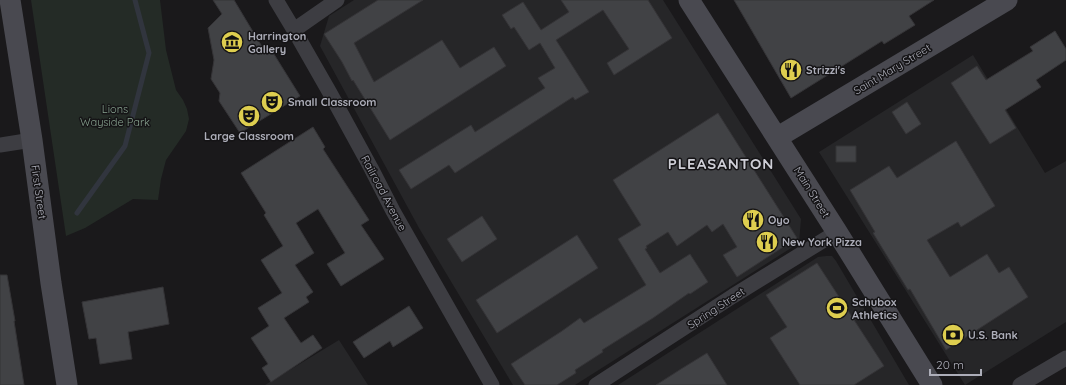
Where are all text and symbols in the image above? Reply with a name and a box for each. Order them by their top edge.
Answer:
museum icon: Harrington Gallery [219,29,245,55]
place label: Harrington Gallery [248,29,306,56]
street label: Saint Mary Street [851,40,933,98]
restaurant icon: Strizzi's [778,57,804,83]
place label: Strizzi's [806,63,845,77]
theatre icon: Small Classroom [259,89,285,115]
place label: Small Classroom [288,95,376,109]
park label: Lions Wayside Park [80,102,150,129]
theatre icon: Large Classroom [236,103,262,129]
place label: Large Classroom [204,129,294,143]
street label: Railroad Avenue [358,153,410,233]
district label: PLEASANTON [668,154,774,173]
street label: First Street [28,164,50,220]
street label: Main Street [791,164,833,220]
restaurant icon: Oyo [740,207,766,233]
place label: Oyo [768,213,790,227]
restaurant icon: New York Pizza [754,229,780,255]
place label: New York Pizza [782,235,862,249]
street label: Spring Street [685,284,748,332]
sports icon: Schubox Athletics [824,295,850,321]
place label: Schubox Athletics [852,295,897,322]
bank icon: U.S. Bank [940,322,966,348]
place label: U.S. Bank [968,328,1018,342]
scale bar [930,351,981,377]
text: 20 m [936,357,964,372]

